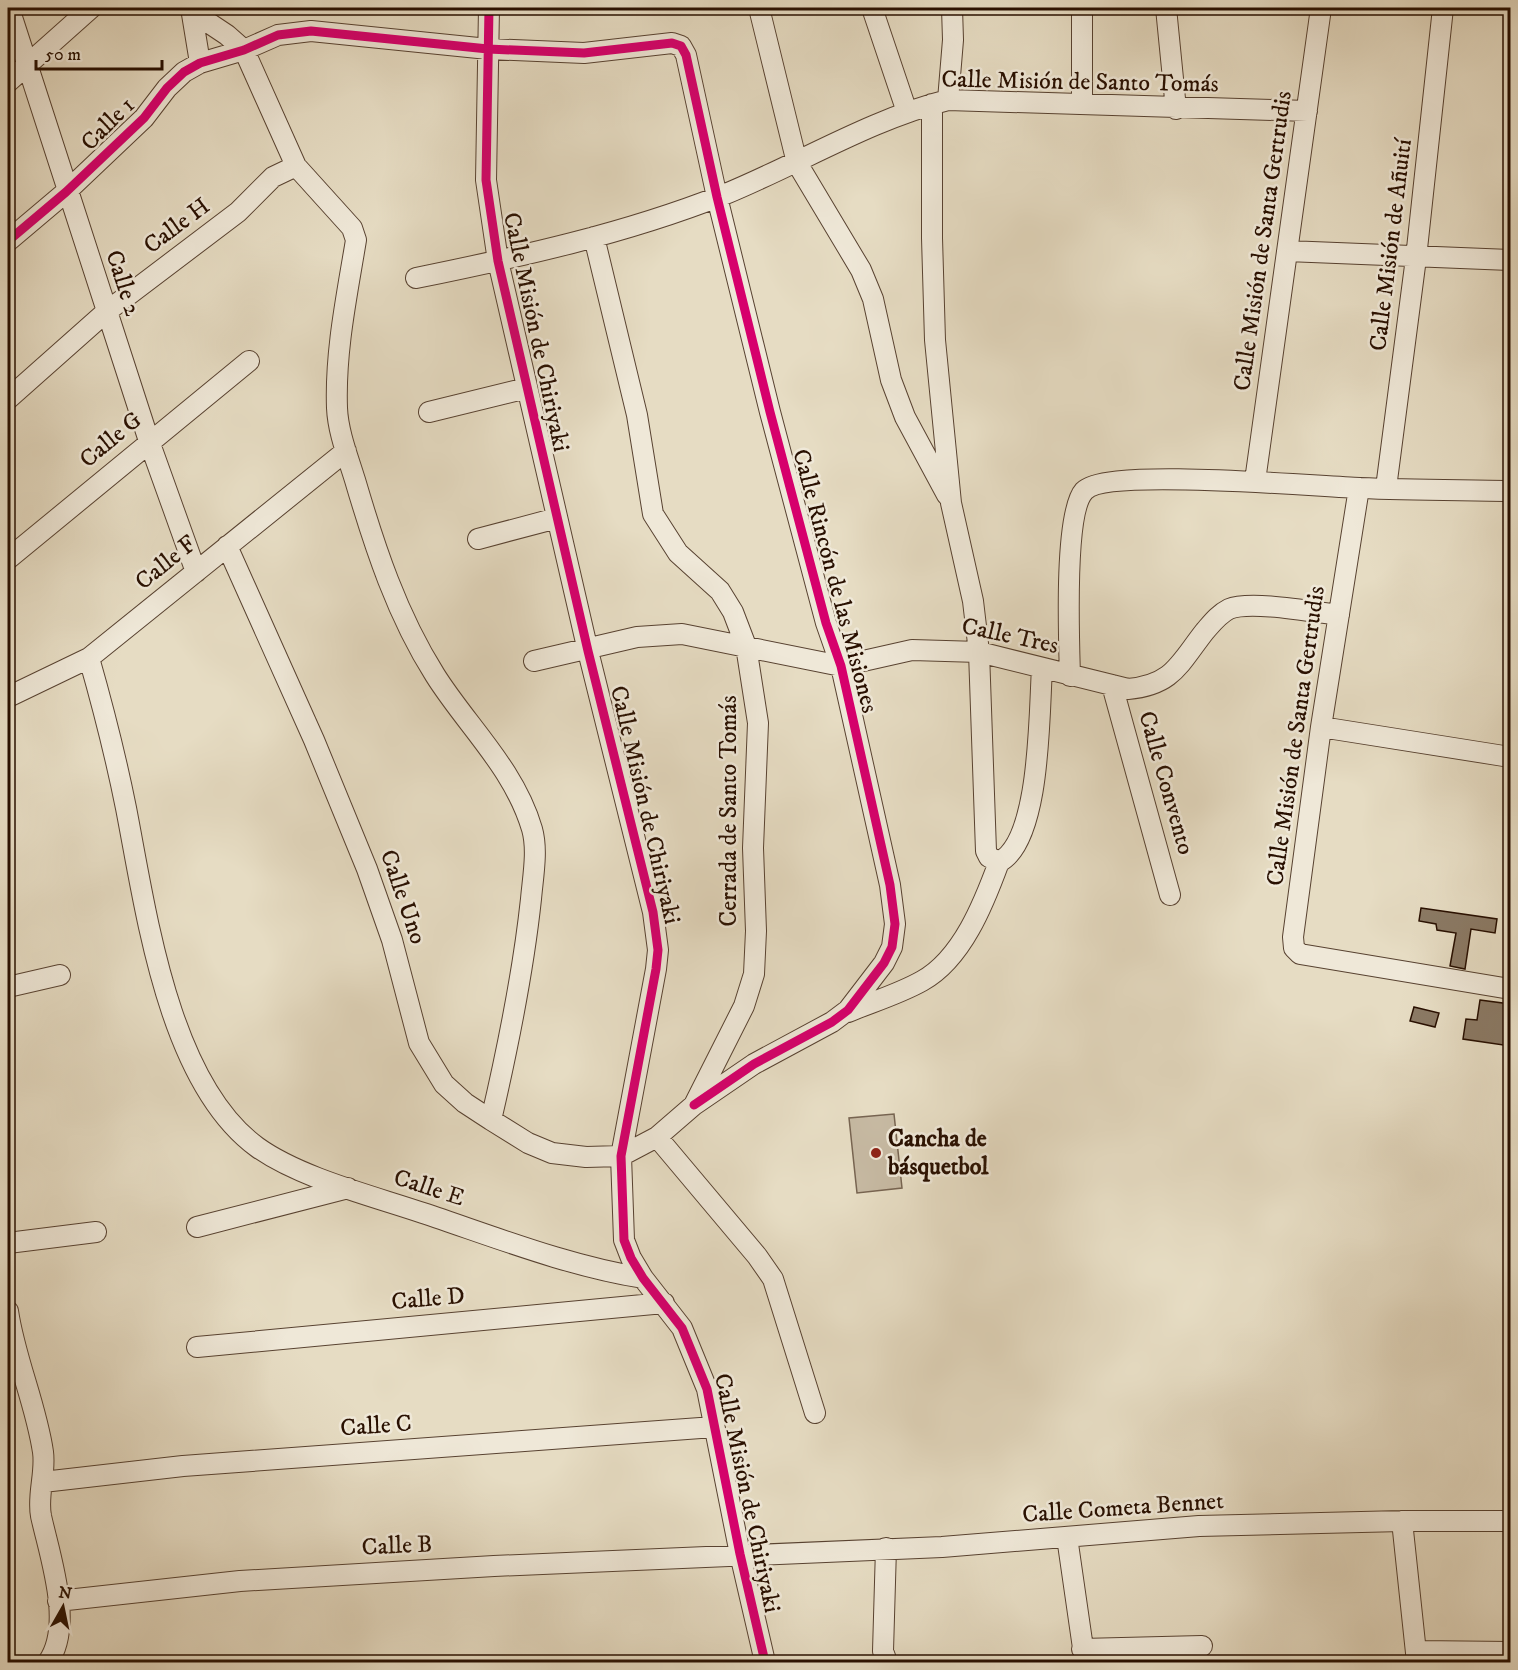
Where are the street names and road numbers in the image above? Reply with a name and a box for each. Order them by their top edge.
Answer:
street label: Calle Misión de Santo Tomás [941,65,1219,99]
street label: Calle Misión de Santa Gertrudis [1227,89,1299,393]
street label: Calle 1 [75,91,141,157]
street label: Calle Misión de Añuití [1363,135,1419,353]
street label: Calle H [138,191,216,261]
street label: Calle Misión de Chiriyaki [496,210,576,454]
street label: Calle 2 [98,246,148,320]
street label: Calle G [74,405,149,475]
street label: Calle Rincón de las Misiones [785,446,885,716]
street label: Calle F [129,529,203,597]
street label: Calle Misión de Santa Gertrudis [1260,584,1332,888]
street label: Calle Tres [959,611,1061,661]
street label: Calle Misión de Chiriyaki [603,683,687,927]
street label: Cerrada de Santo Tomás [714,695,744,927]
street label: Calle Convento [1131,708,1201,858]
street label: Calle Uno [373,846,433,948]
street label: Calle E [390,1163,468,1213]
street label: Calle D [390,1281,466,1317]
street label: Calle Misión de Chiriyaki [707,1371,787,1615]
street label: Calle C [339,1409,413,1443]
street label: Calle Cometa Bennet [1021,1486,1225,1530]
street label: Calle B [361,1529,433,1563]

